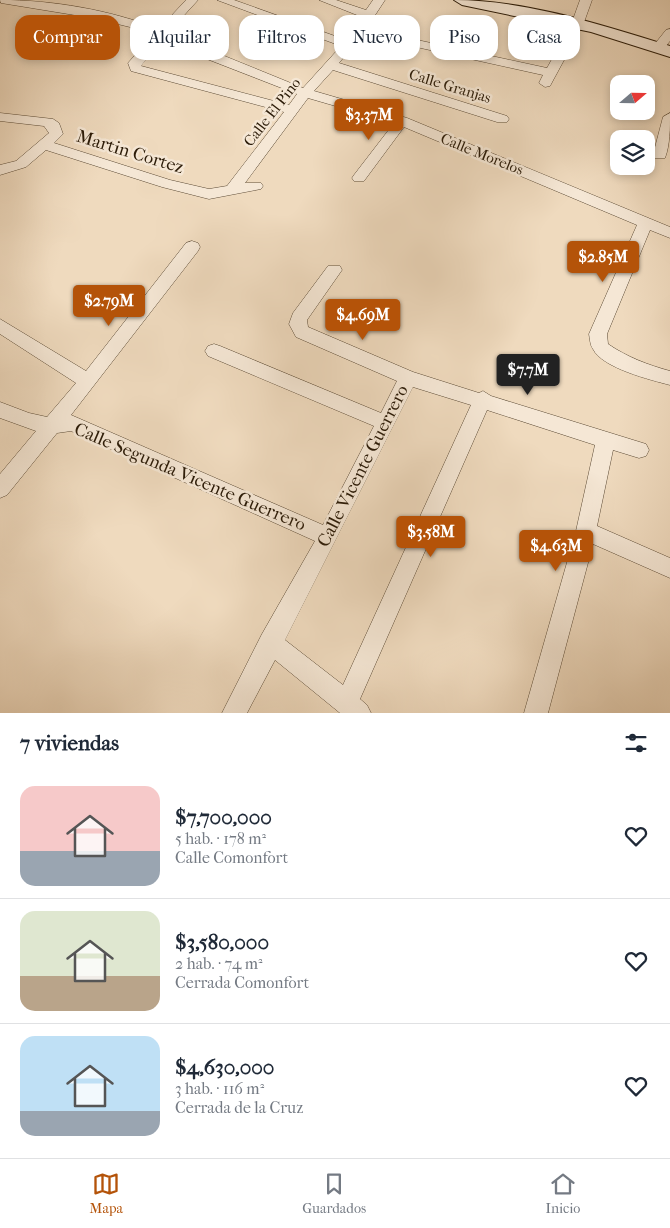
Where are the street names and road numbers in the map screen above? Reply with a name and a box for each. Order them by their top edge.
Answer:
street label: Calle Granjas [407,65,494,107]
street label: Calle El Pino [240,74,305,150]
street label: Martin Cortez [74,126,186,178]
street label: Calle Morelos [438,129,526,179]
street label: Calle Vicente Guerrero [313,382,413,550]
street label: Calle Segunda Vicente Guerrero [71,419,309,535]

